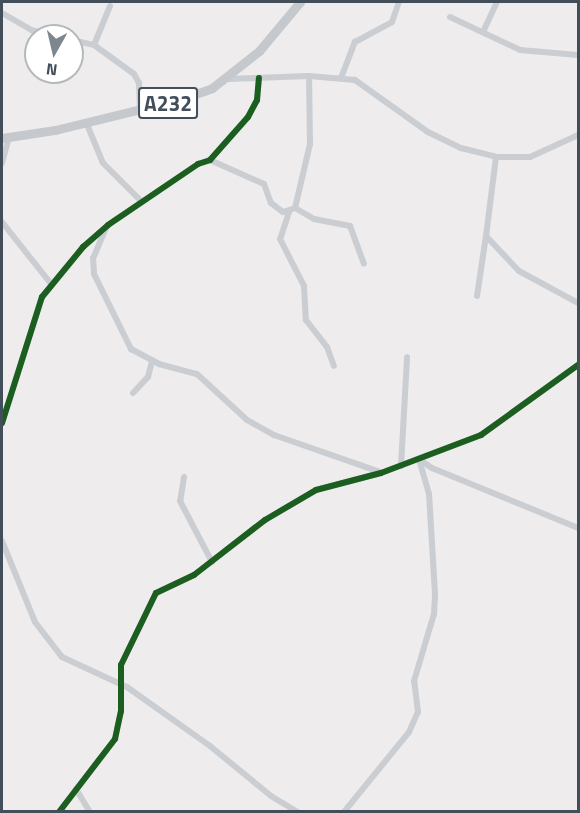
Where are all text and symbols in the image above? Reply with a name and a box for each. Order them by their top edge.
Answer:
north arrow [24,24,84,84]
text: N [45,57,59,82]
road number: A232 [138,85,198,121]

